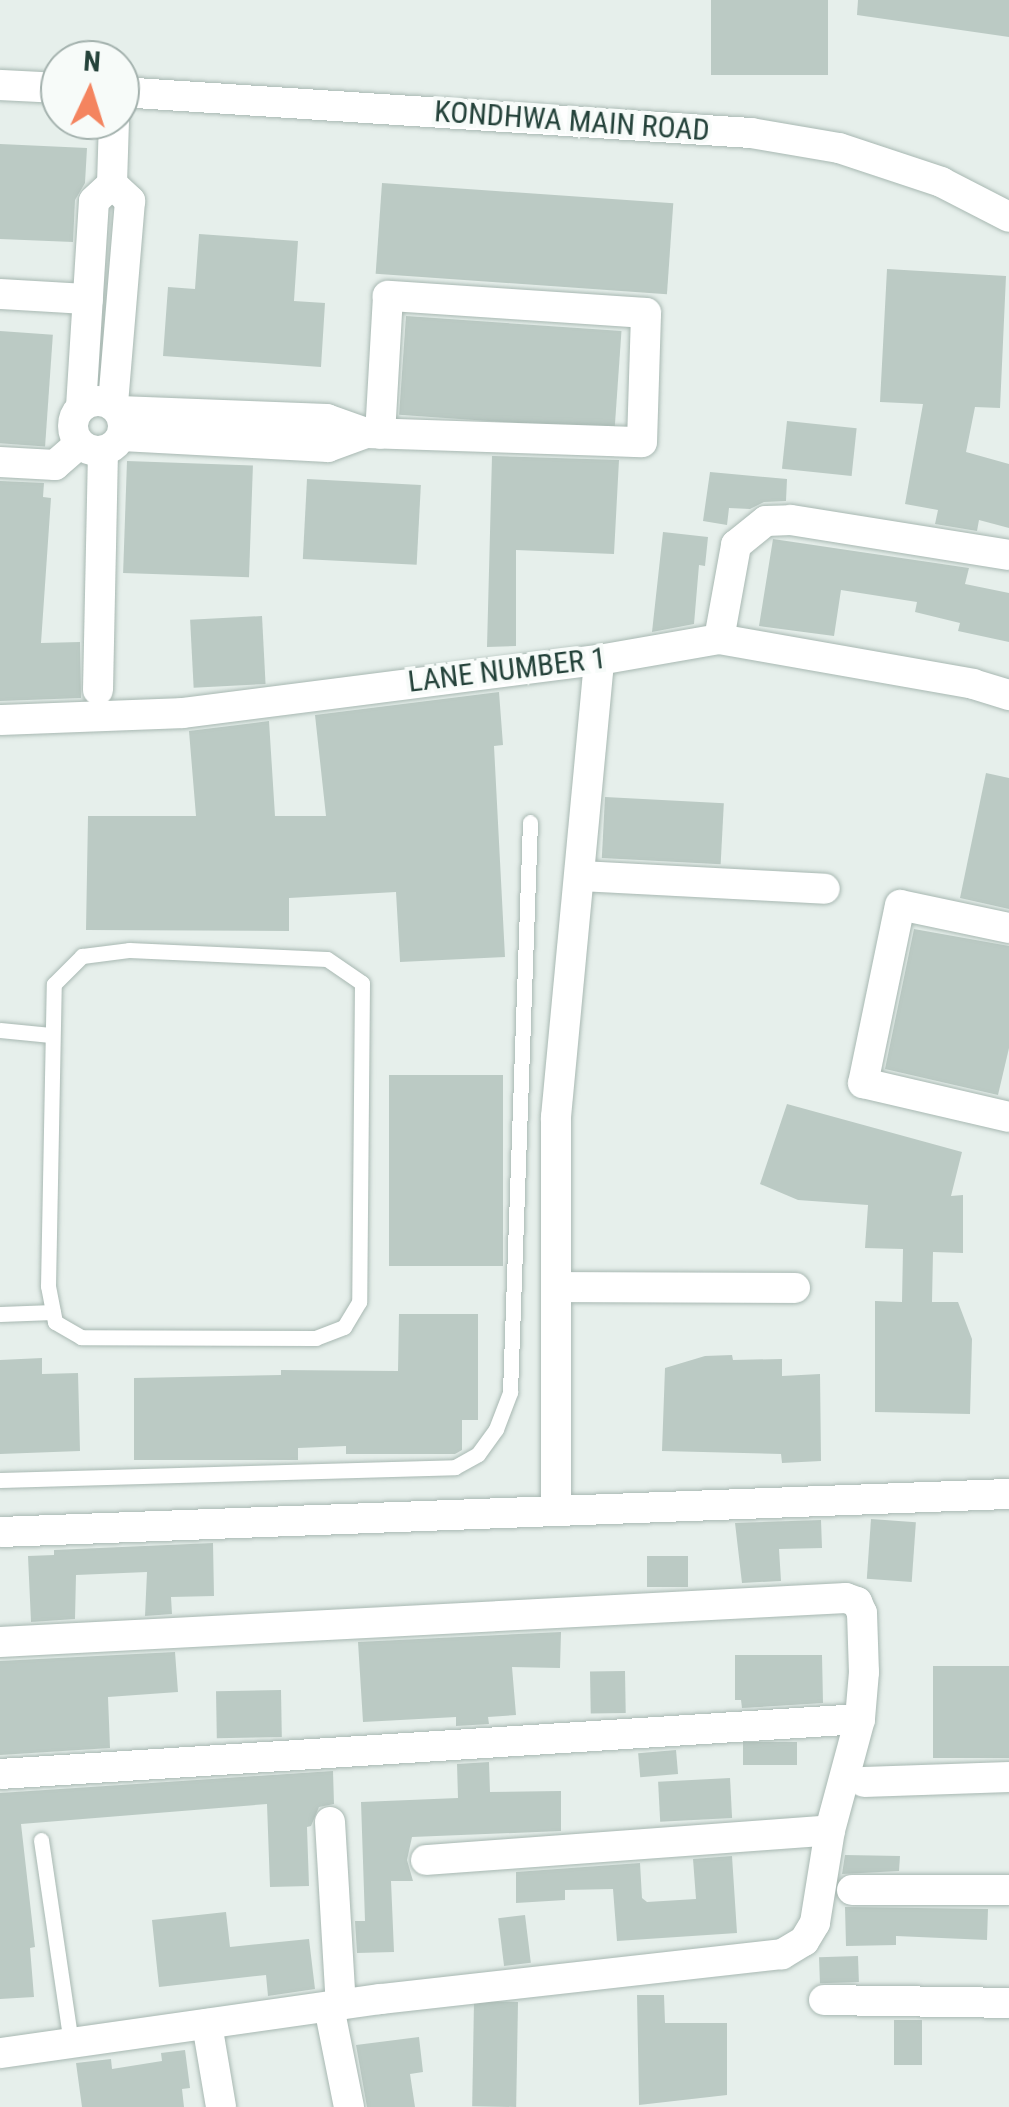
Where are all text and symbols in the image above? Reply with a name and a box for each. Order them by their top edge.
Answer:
north arrow [40,40,140,140]
text: N [82,45,102,79]
street label: KONDHWA MAIN ROAD [433,93,711,149]
street label: LANE NUMBER 1 [406,640,608,700]

